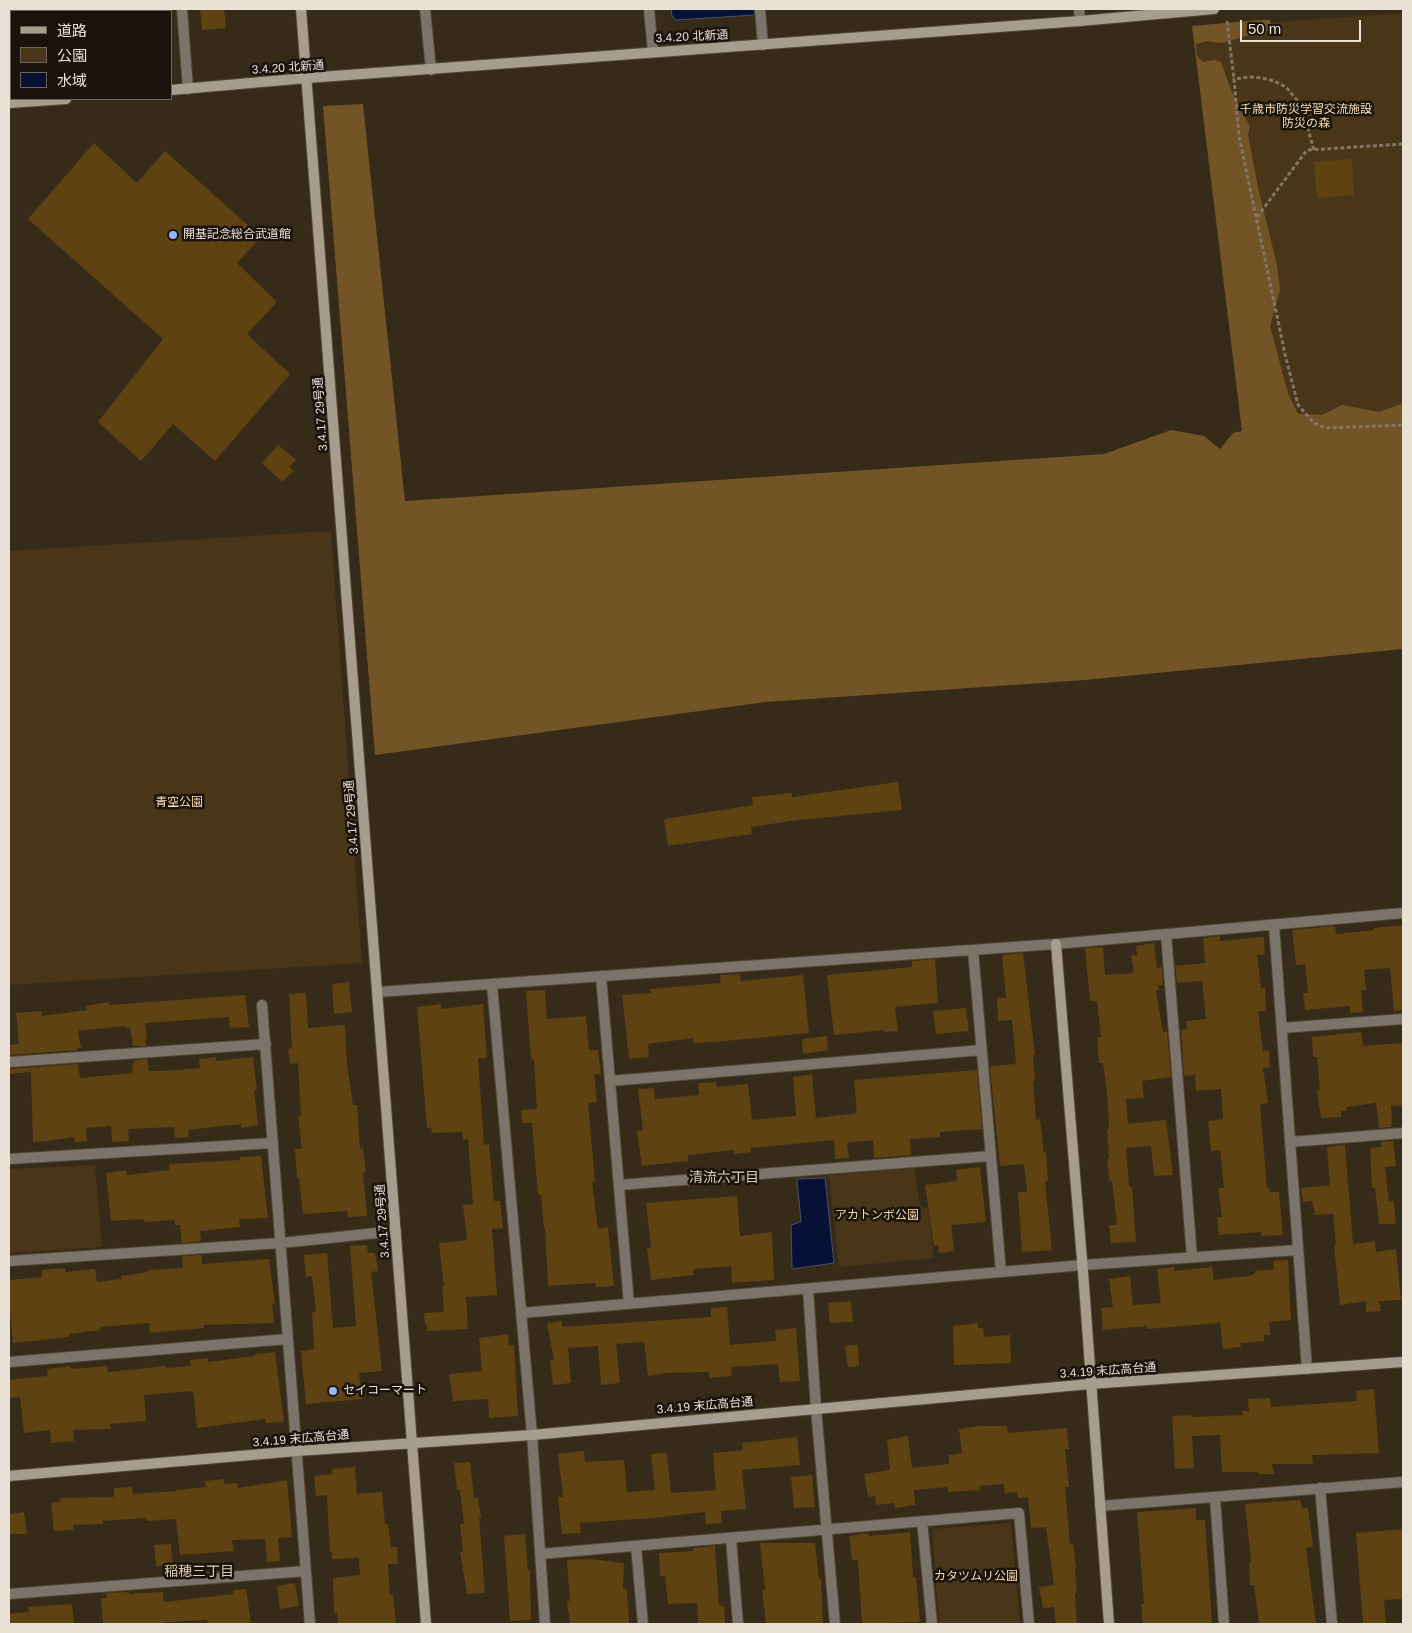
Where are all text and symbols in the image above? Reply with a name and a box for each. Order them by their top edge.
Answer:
legend [10,10,172,100]
scale bar [1242,10,1363,42]
text: 50 m [1248,20,1281,37]
text: 道路 [57,22,87,39]
street label: 3.4.20 北新通 [655,28,729,46]
text: 公園 [57,47,87,64]
street label: 3.4.20 北新通 [251,58,325,78]
text: 水域 [57,72,87,89]
park label: 千歳市防災学習交流施設 防災の森 [1240,103,1372,131]
place label: 開基記念総合武道館 [183,228,291,242]
marker: 開基記念総合武道館 [167,229,179,241]
street label: 3.4.17 29号通 [311,377,331,451]
street label: 3.4.17 29号通 [342,780,362,854]
park label: 青空公園 [155,796,203,810]
district label: 清流六丁目 [689,1170,759,1186]
street label: 3.4.17 29号通 [373,1184,393,1258]
park label: アカトンボ公園 [835,1209,919,1223]
street label: 3.4.19 末広高台通 [1059,1360,1157,1382]
place label: セイコーマート [343,1384,427,1398]
marker: セイコーマート [327,1385,339,1397]
street label: 3.4.19 末広高台通 [656,1395,754,1417]
street label: 3.4.19 末広高台通 [252,1428,350,1450]
district label: 稲穂三丁目 [164,1564,234,1580]
park label: カタツムリ公園 [934,1570,1018,1584]

